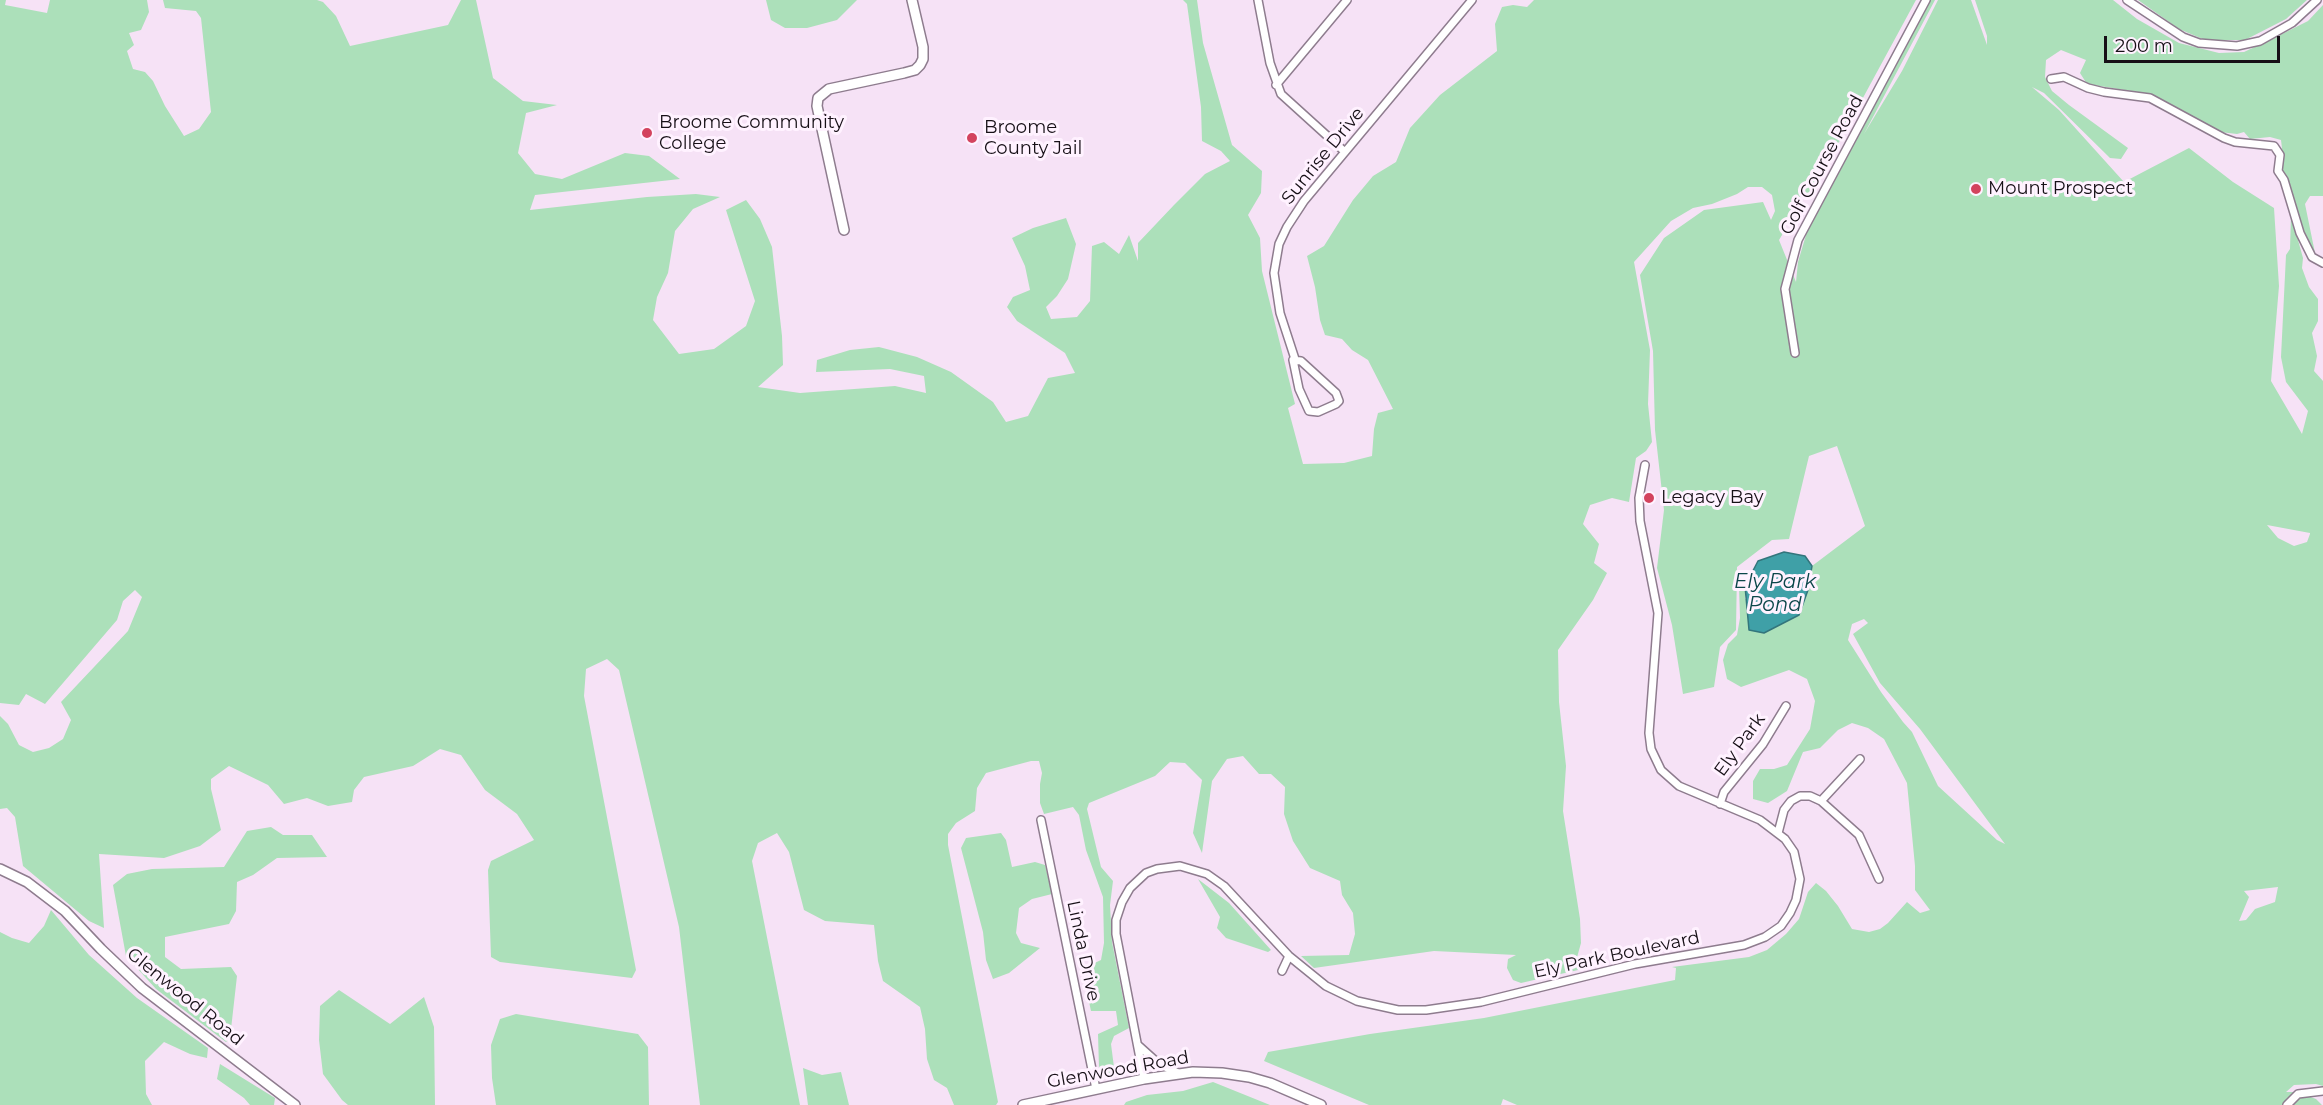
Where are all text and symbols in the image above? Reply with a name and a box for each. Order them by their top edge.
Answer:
scale bar [2107,24,2282,62]
text: 200 m [2115,35,2173,57]
street label: Golf Course Road [1776,91,1868,239]
street label: Sunrise Drive [1277,103,1369,209]
place label: Broome Community College [659,112,844,154]
place label: Broome County Jail [984,117,1082,160]
marker: Broome Community College [640,126,654,140]
marker: Broome County Jail [965,131,979,145]
place label: Mount Prospect [1988,178,2133,200]
marker: Mount Prospect [1969,182,1983,196]
place label: Legacy Bay [1661,487,1763,509]
marker: Legacy Bay [1642,491,1656,505]
water label: Ely Park Pond [1734,570,1816,617]
street label: Ely Park [1710,709,1770,781]
street label: Linda Drive [1062,899,1104,1003]
street label: Ely Park Boulevard [1532,927,1702,983]
street label: Glenwood Road [122,943,248,1051]
street label: Glenwood Road [1045,1047,1191,1093]

